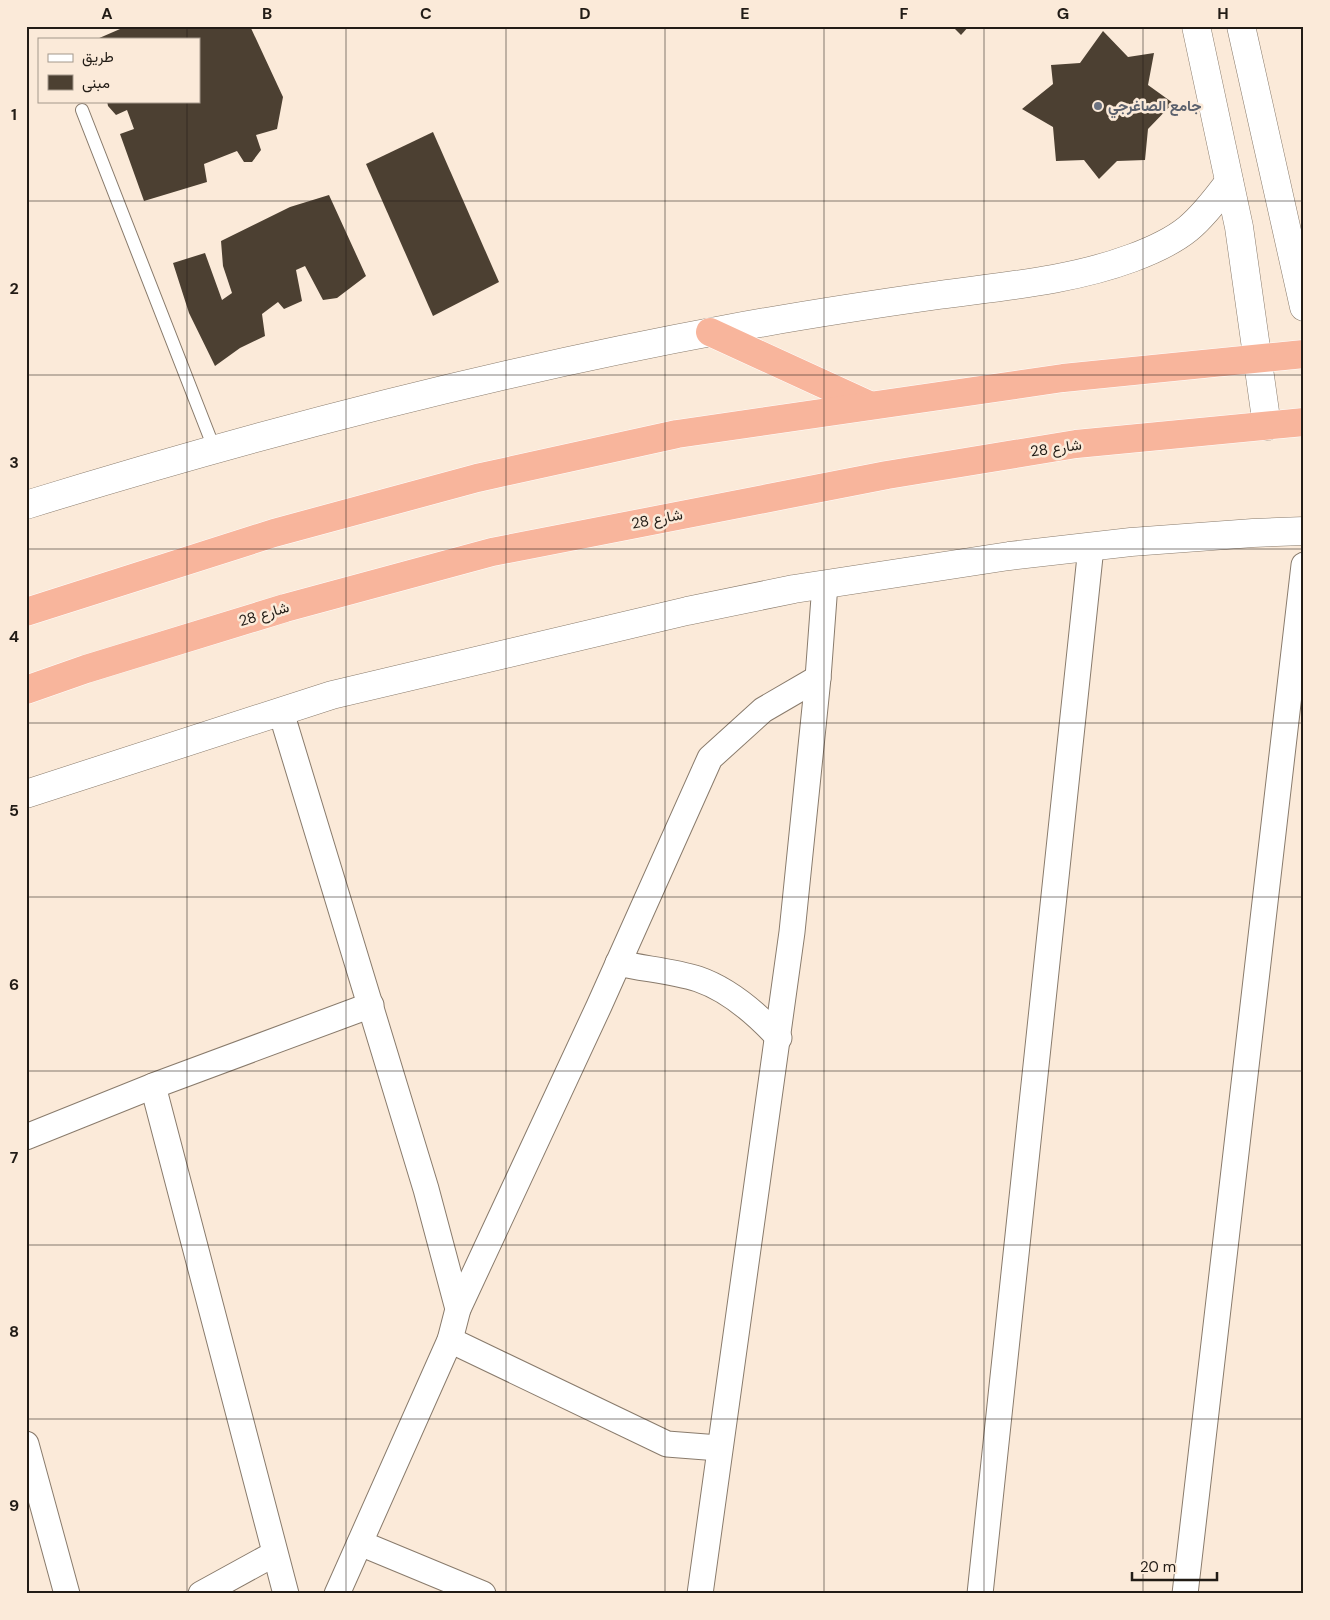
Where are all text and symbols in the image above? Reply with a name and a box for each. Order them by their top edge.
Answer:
text: A [101,3,113,24]
text: B [262,3,272,24]
text: C [420,3,432,24]
text: D [579,3,591,24]
text: E [740,3,750,24]
text: F [900,3,909,24]
text: G [1057,3,1069,24]
text: H [1217,3,1229,24]
legend [38,38,200,102]
text: طريق [82,47,114,67]
text: مبنى [82,73,110,93]
place label: جامع الصاغرجي [1108,96,1201,119]
marker: جامع الصاغرجي [1092,100,1104,112]
text: 1 [11,104,17,125]
text: 2 [9,278,19,299]
street label: شارع 28 [1029,434,1083,462]
text: 3 [9,452,19,473]
street label: شارع 28 [630,504,685,535]
street label: شارع 28 [236,597,292,632]
text: 4 [9,626,19,647]
text: 5 [9,800,19,821]
text: 6 [9,974,19,995]
text: 7 [10,1147,19,1168]
text: 8 [9,1321,19,1342]
text: 9 [9,1495,19,1516]
scale bar [1132,1550,1218,1582]
text: 20 m [1140,1557,1176,1577]

